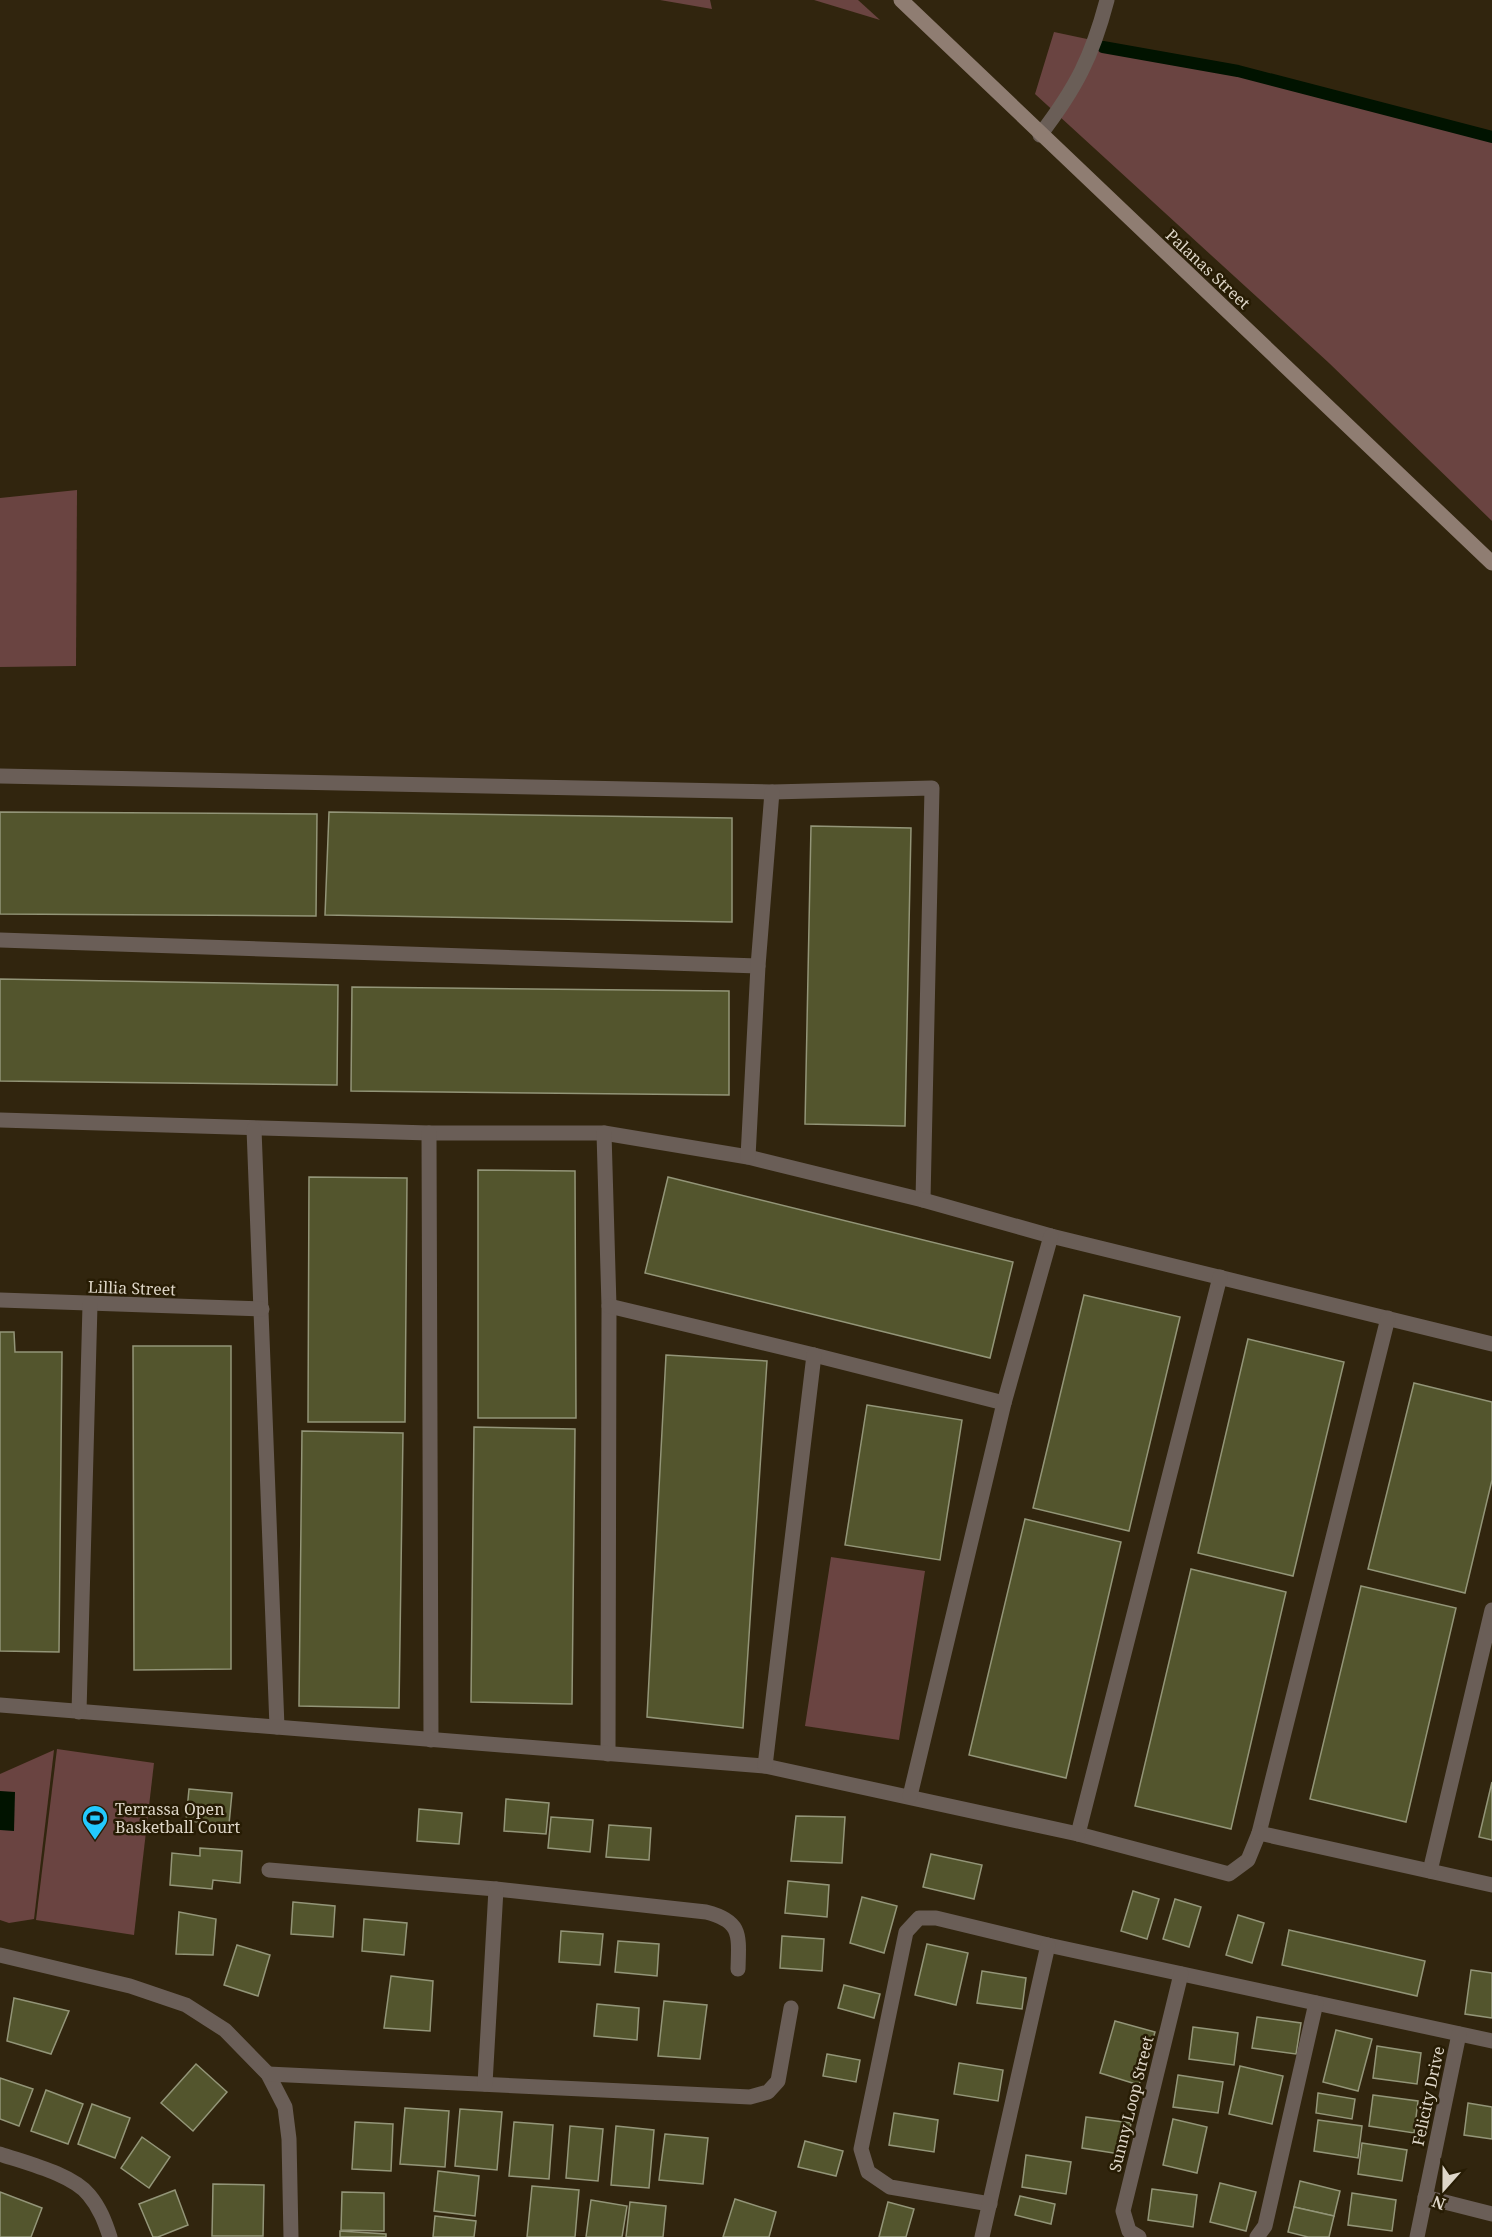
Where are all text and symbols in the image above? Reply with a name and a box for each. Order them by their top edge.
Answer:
street label: Palanas Street [1161,224,1255,314]
street label: Lillia Street [88,1275,177,1301]
place label: Terrassa Open Basketball Court [115,1798,241,1838]
sports icon: Terrassa Open Basketball Court [80,1803,110,1841]
street label: Sunny Loop Street [1103,2033,1159,2174]
street label: Felicity Drive [1407,2044,1449,2148]
north arrow [1414,2159,1474,2219]
text: N [1428,2190,1448,2216]

